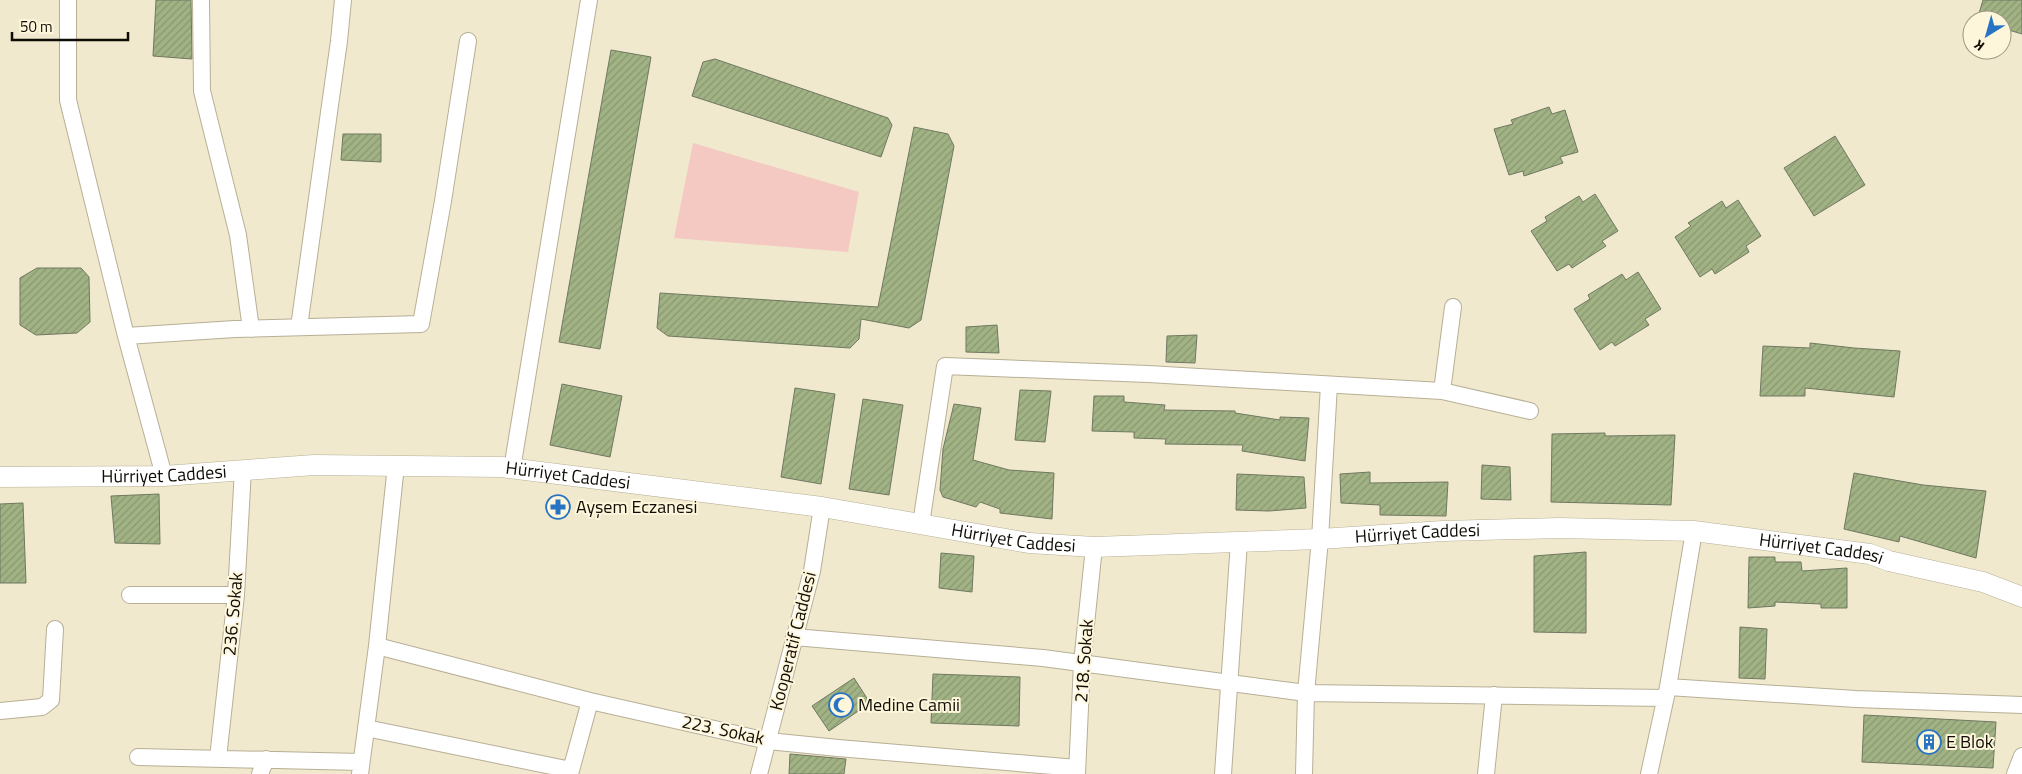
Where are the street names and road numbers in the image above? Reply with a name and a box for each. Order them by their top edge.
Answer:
street label: Hürriyet Caddesi [504,454,632,496]
street label: Hürriyet Caddesi [101,457,227,489]
street label: Hürriyet Caddesi [949,516,1076,559]
street label: Hürriyet Caddesi [1354,516,1480,550]
street label: Hürriyet Caddesi [1757,526,1888,571]
street label: Kooperatif Caddesi [762,569,823,713]
street label: 236. Sokak [215,571,250,657]
street label: 218. Sokak [1067,618,1100,704]
street label: 223. Sokak [679,708,767,751]

